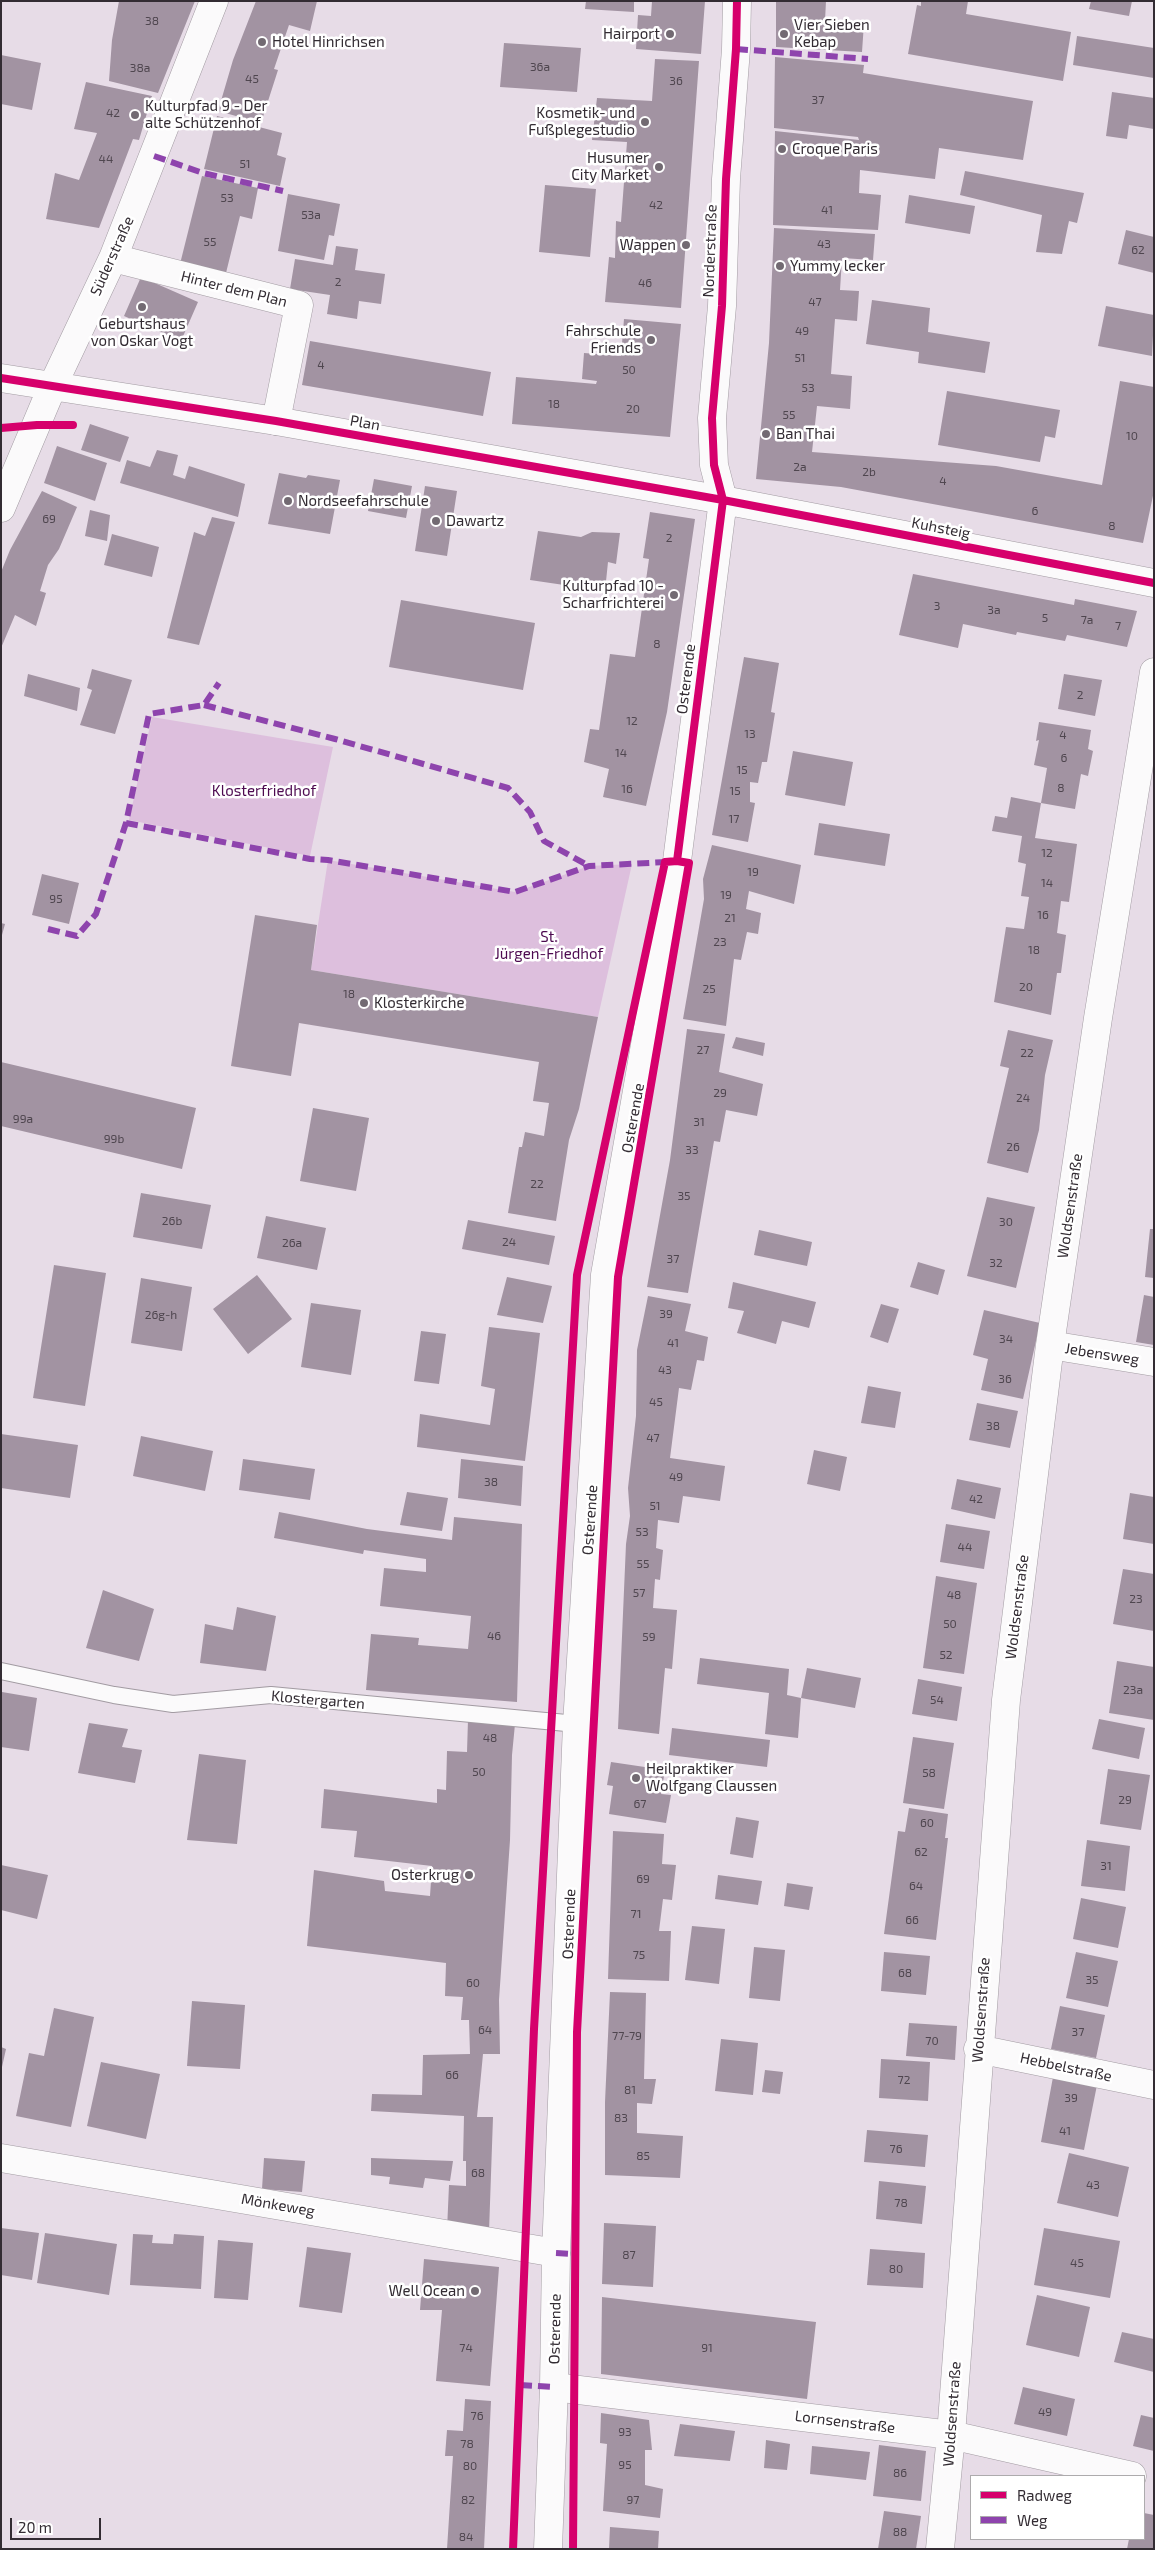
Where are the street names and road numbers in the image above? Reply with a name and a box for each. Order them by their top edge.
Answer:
street label: Norderstraße [699,204,721,298]
street label: Süderstraße [86,213,138,299]
street label: Hinter dem Plan [179,267,289,311]
street label: Plan [349,412,381,434]
street label: Kuhsteig [910,513,972,543]
street label: Osterende [673,643,699,715]
street label: Osterende [618,1082,648,1154]
street label: Woldsenstraße [1054,1152,1086,1260]
street label: Jebensweg [1064,1339,1140,1369]
street label: Osterende [579,1484,601,1556]
street label: Woldsenstraße [1002,1553,1032,1661]
street label: Klostergarten [270,1687,366,1713]
street label: Osterende [559,1888,579,1960]
street label: Woldsenstraße [968,1957,994,2063]
street label: Hebbelstraße [1018,2048,1114,2086]
street label: Mönkeweg [240,2190,316,2220]
street label: Osterende [545,2294,565,2364]
street label: Woldsenstraße [939,2361,965,2467]
street label: Lornsenstraße [794,2407,896,2437]

